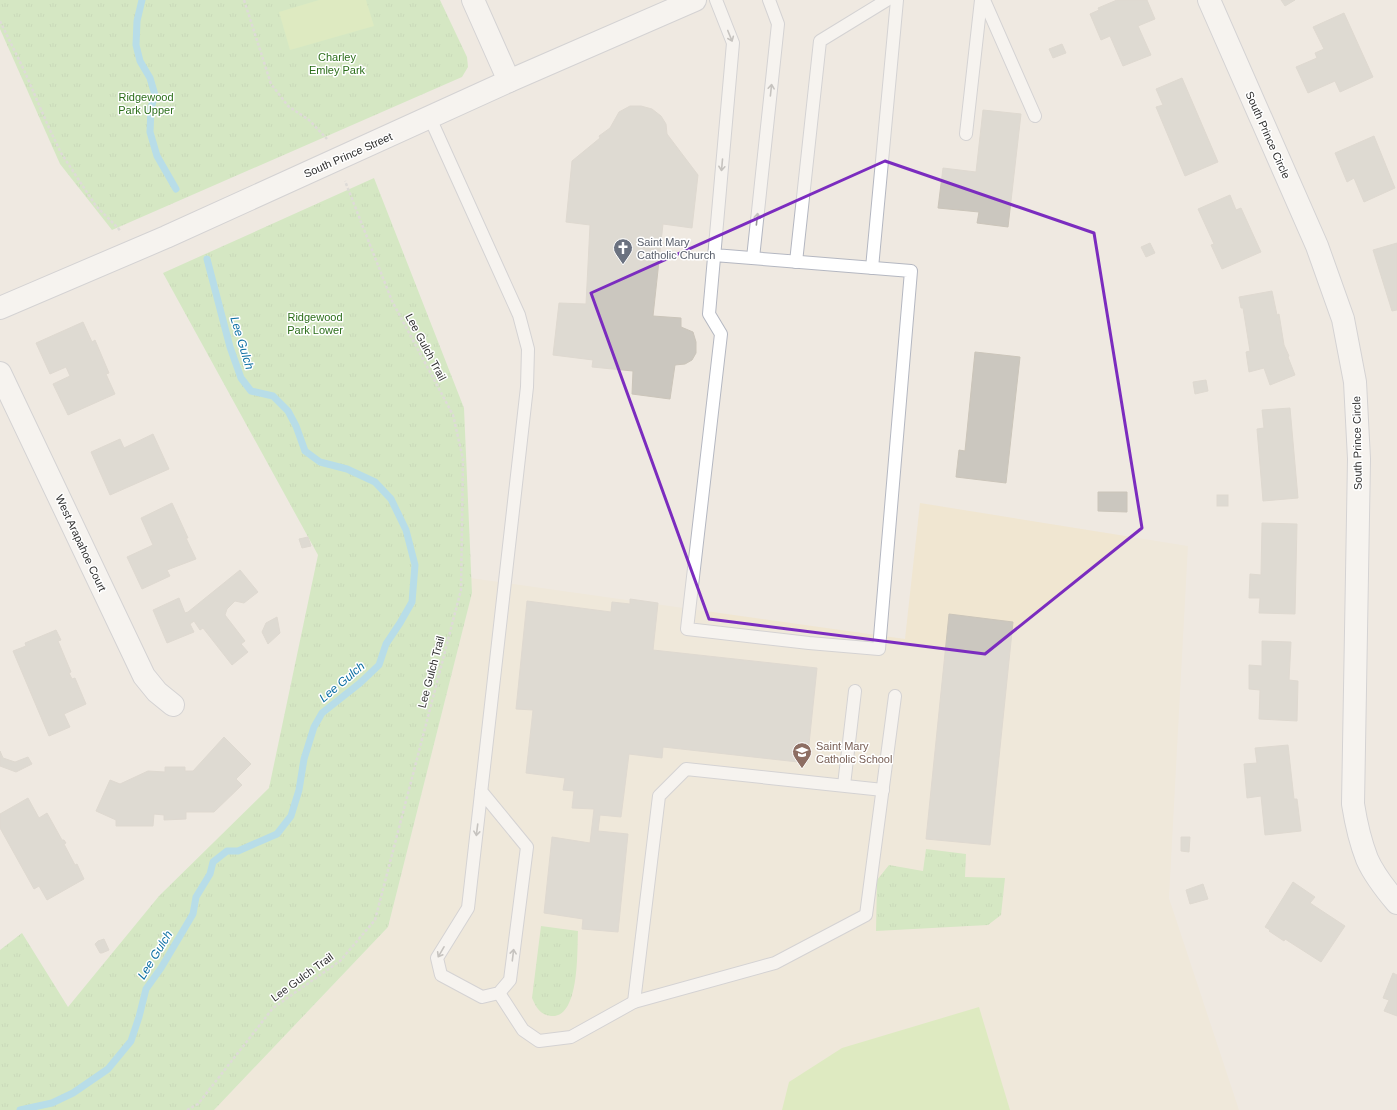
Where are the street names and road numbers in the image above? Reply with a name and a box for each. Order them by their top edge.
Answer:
street label: South Prince Circle [1243,90,1293,180]
street label: South Prince Street [302,130,394,180]
street label: Lee Gulch Trail [403,312,449,382]
street label: South Prince Circle [1350,396,1364,490]
street label: West Arapahoe Court [53,493,109,593]
street label: Lee Gulch Trail [416,635,446,709]
street label: Lee Gulch Trail [269,950,335,1004]

